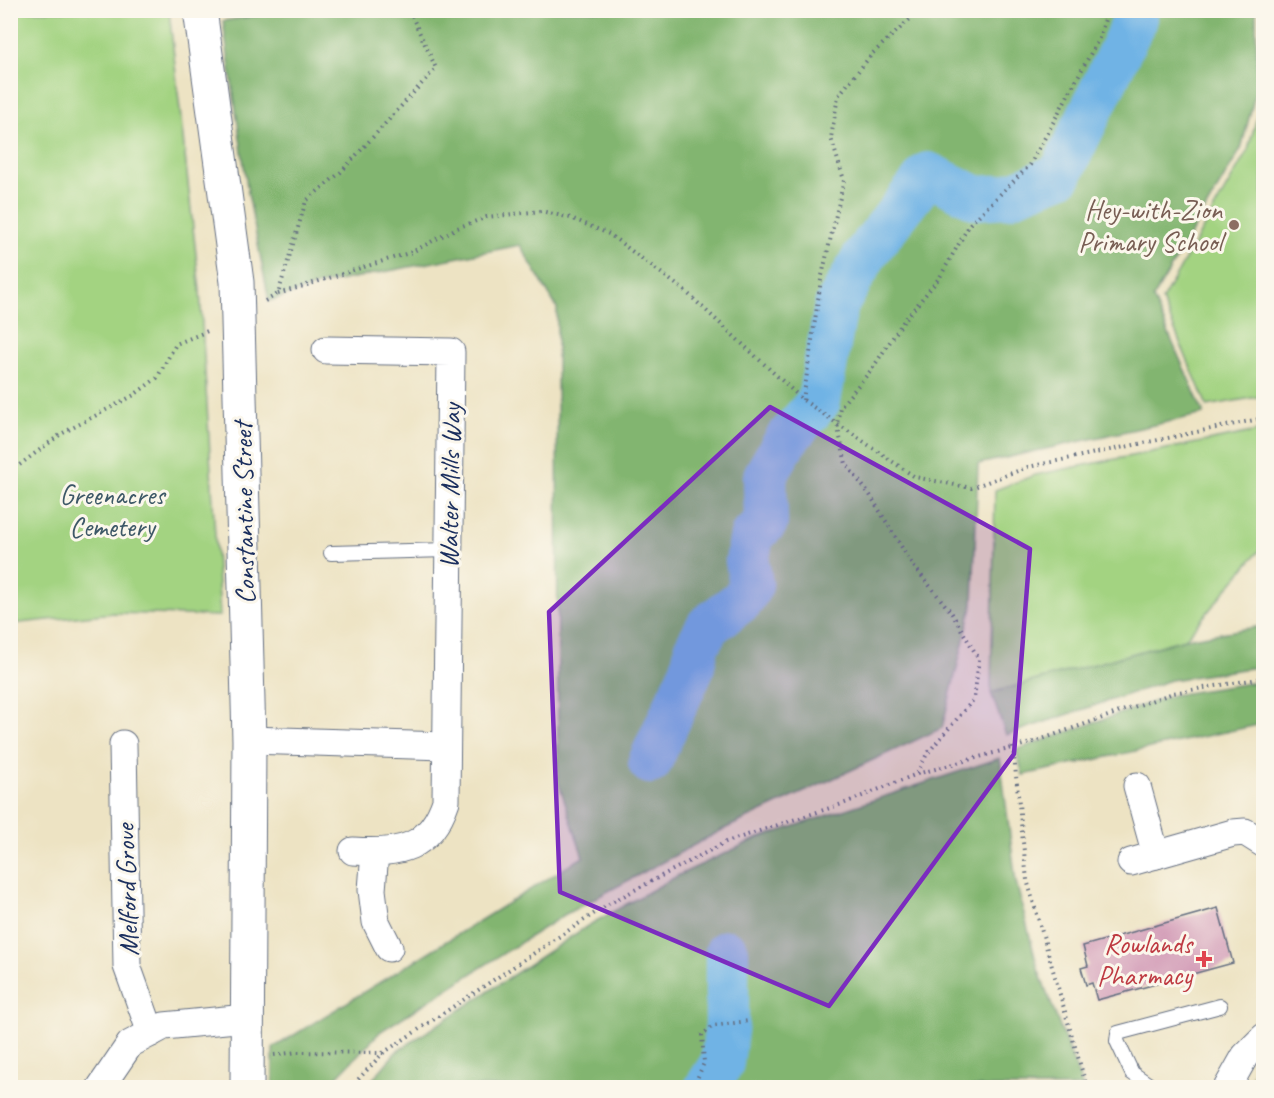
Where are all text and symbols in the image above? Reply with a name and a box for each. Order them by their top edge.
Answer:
place label: Hey-with-Zion Primary School [1078,192,1227,259]
marker: Hey-with-Zion Primary School [1227,218,1241,232]
street label: Walter Mills Way [431,401,468,569]
street label: Constantine Street [224,418,263,604]
park label: Greenacres Cemetery [59,477,167,544]
street label: Melford Grove [107,821,146,957]
place label: Rowlands Pharmacy [1097,926,1194,993]
marker: Rowlands Pharmacy [1197,952,1211,966]

